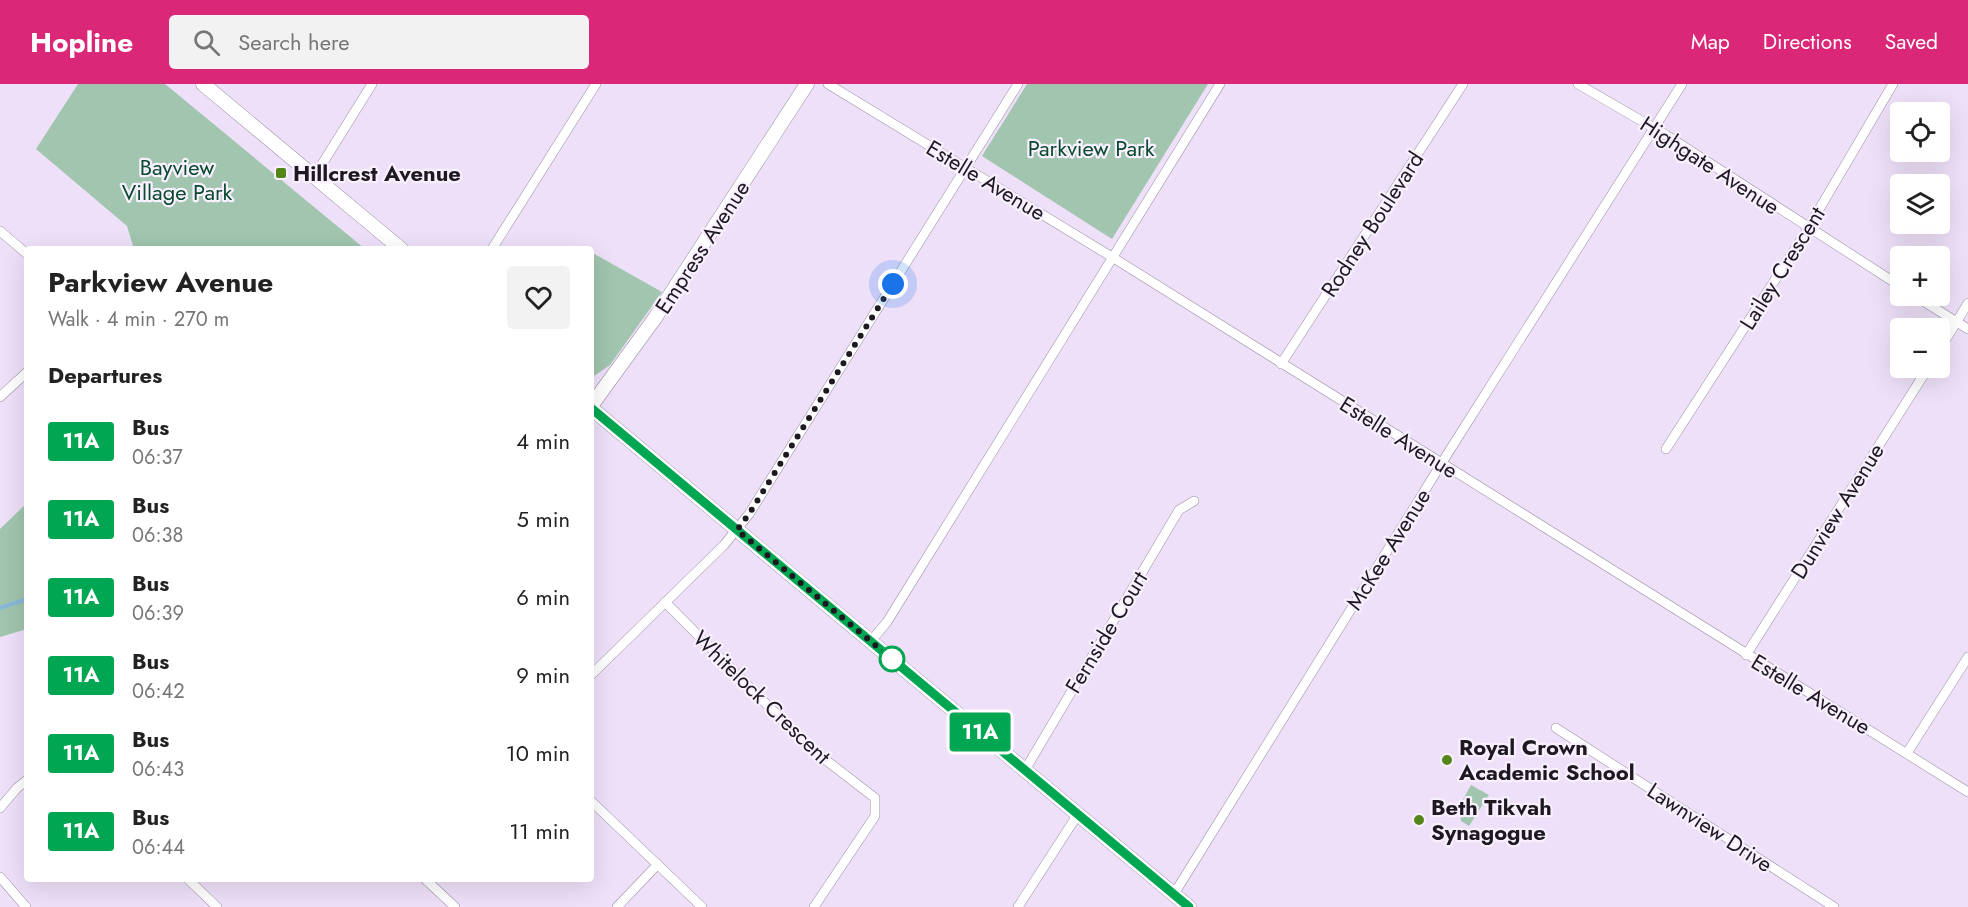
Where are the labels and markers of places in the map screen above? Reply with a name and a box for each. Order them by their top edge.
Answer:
place label: Hillcrest Avenue [293,157,461,189]
marker: Hillcrest Avenue [274,166,288,180]
unlabelled marker [879,646,905,672]
place label: Royal Crown Academic School [1458,731,1635,788]
marker: Royal Crown Academic School [1440,753,1454,767]
place label: Beth Tikvah Synagogue [1431,791,1552,848]
marker: Beth Tikvah Synagogue [1412,813,1426,827]

